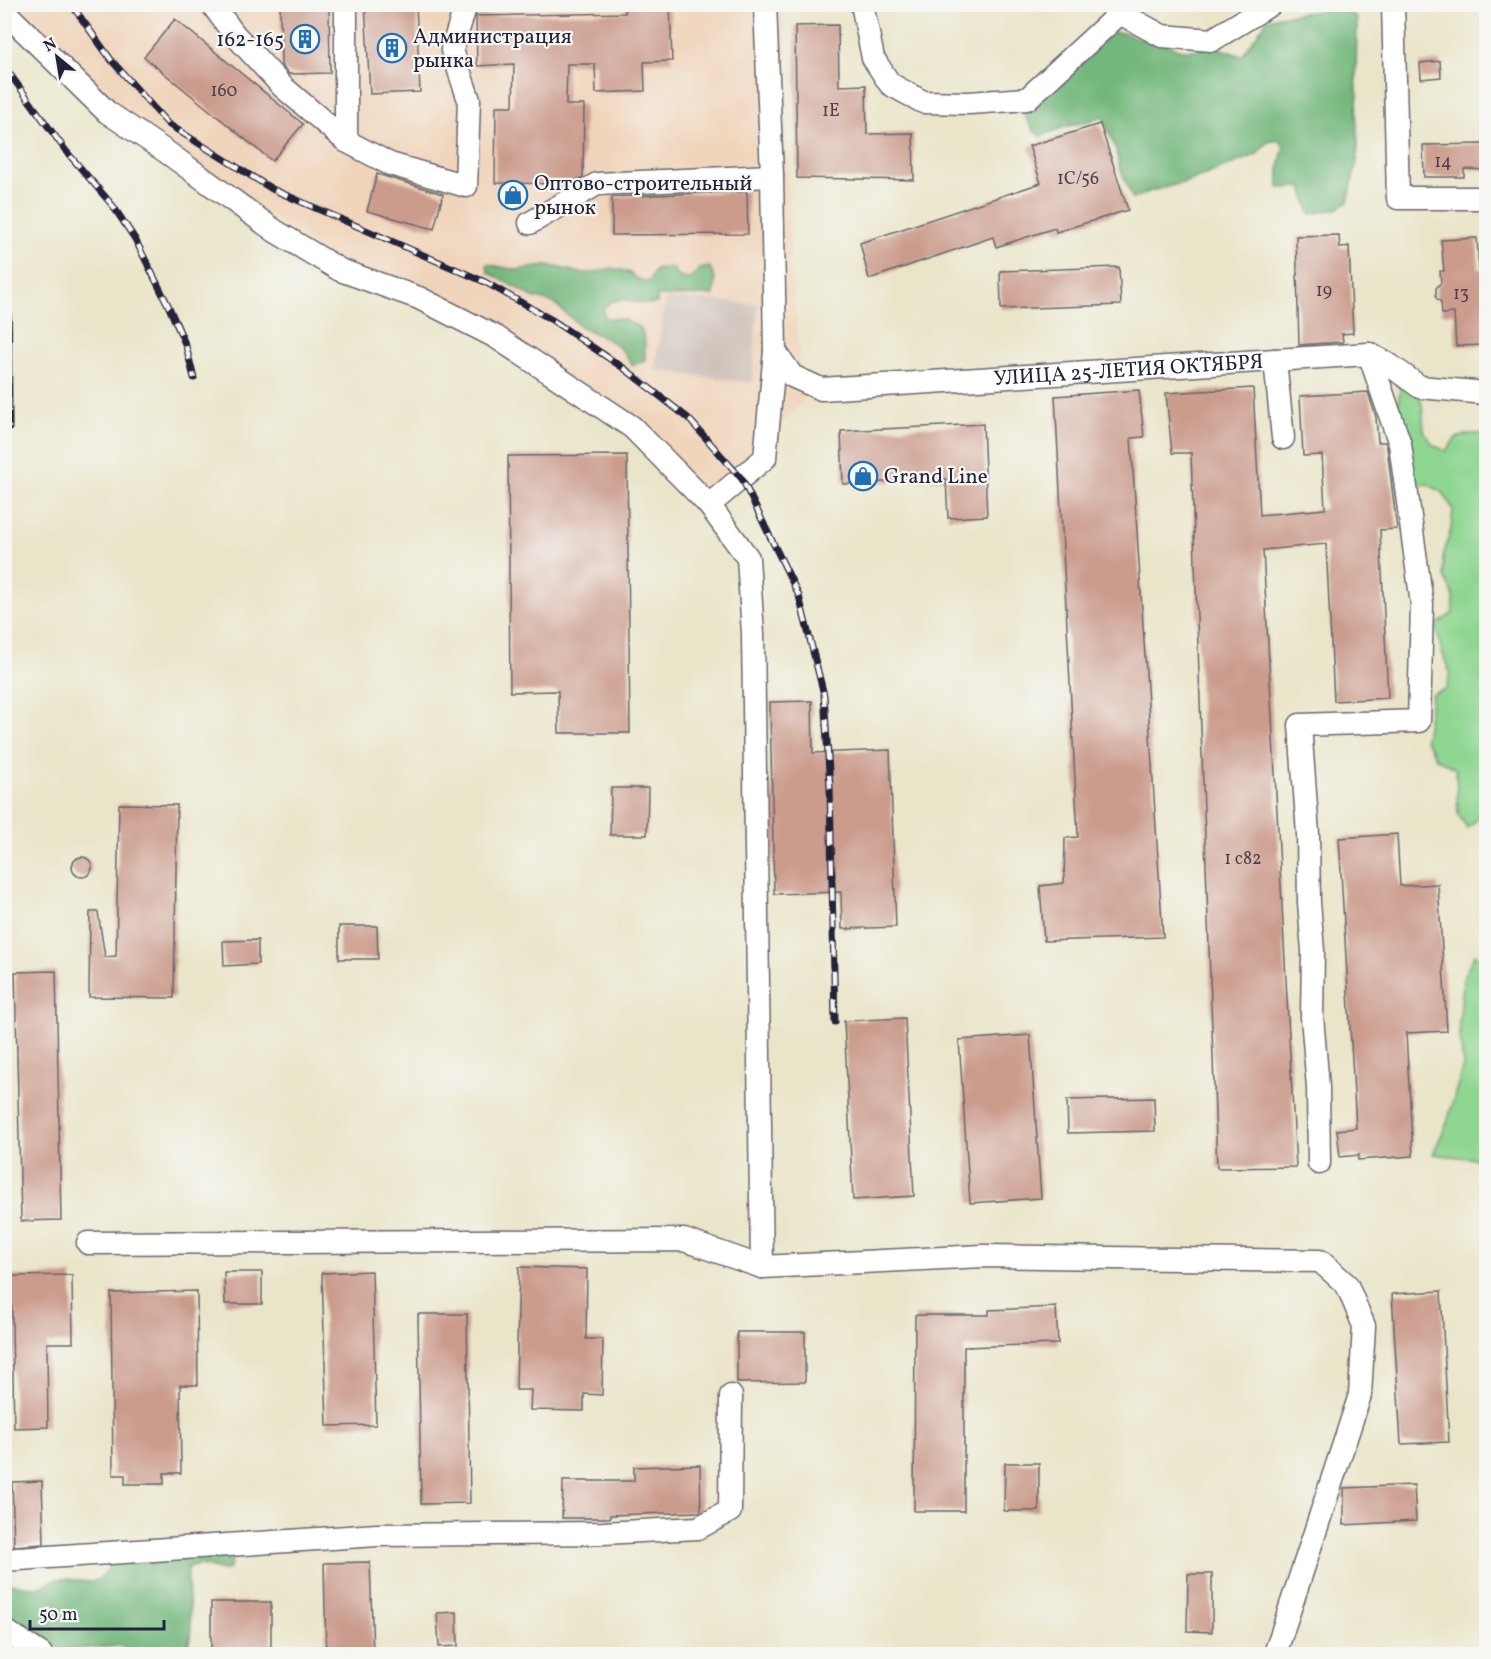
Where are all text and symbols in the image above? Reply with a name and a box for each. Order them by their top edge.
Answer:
building icon: 162-165 [289,23,321,55]
place label: Администрация рынка [413,23,572,76]
place label: 162-165 [216,26,284,55]
north arrow [27,27,87,87]
building icon: Администрация рынка [376,32,408,64]
text: N [40,33,61,58]
house number: 160 [211,79,238,104]
house number: 1Е [822,99,840,124]
house number: 14 [1434,150,1452,175]
house number: 1С/56 [1057,167,1099,192]
place label: Оптово-строительный рынок [534,170,752,223]
shop icon: Оптово-строительный рынок [497,179,529,211]
house number: 19 [1316,279,1332,304]
house number: 13 [1453,282,1469,307]
street label: УЛИЦА 25-ЛЕТИЯ ОКТЯБРЯ [993,348,1264,394]
shop icon: Grand Line [847,460,879,492]
place label: Grand Line [884,463,988,492]
house number: 1 с82 [1224,847,1262,872]
scale bar [30,1593,164,1631]
text: 50 m [39,1603,78,1628]

